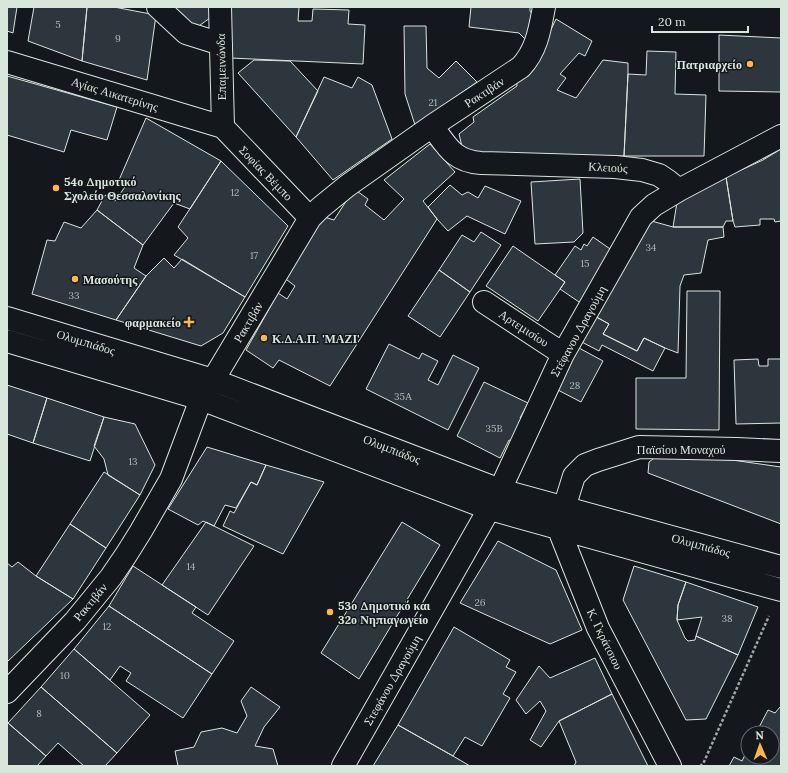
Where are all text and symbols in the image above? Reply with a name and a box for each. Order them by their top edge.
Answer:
scale bar [652,8,748,34]
text: 20 m [658,14,686,29]
house number: 5 [55,18,61,31]
house number: 9 [115,32,121,45]
street label: Επαμεινώνδα [213,33,229,101]
place label: Πατριαρχείο [677,57,742,72]
marker: Πατριαρχείο [745,59,755,69]
street label: Ρακτιβάν [461,73,507,111]
street label: Αγίας Αικατερίνης [70,74,161,114]
house number: 21 [428,96,438,109]
street label: Σοφίας Βέμπο [236,142,296,204]
street label: Κλειούς [588,158,628,176]
place label: 54ο Δημοτικό Σχολείο Θεσσαλονίκης [64,174,182,203]
marker: 54ο Δημοτικό Σχολείο Θεσσαλονίκης [51,183,61,193]
house number: 12 [230,186,240,199]
house number: 34 [646,241,657,254]
house number: 17 [250,249,259,262]
house number: 15 [580,257,590,270]
place label: Μασούτης [83,272,138,287]
marker: Μασούτης [70,274,80,284]
street label: Στέφανου Δραγούμη [547,283,609,379]
house number: 33 [68,289,80,302]
street label: Ρακτιβάν [230,298,266,345]
street label: Αρτεμισίου [496,306,552,350]
place label: φαρμακείο [125,315,181,330]
marker: φαρμακείο [184,317,194,327]
street label: Ολυμπιάδος [55,326,117,358]
place label: Κ.Δ.Α.Π. 'ΜΑΖΙ' [272,331,359,346]
marker: Κ.Δ.Α.Π. 'ΜΑΖΙ' [259,333,269,343]
house number: 28 [570,379,581,392]
house number: 35Α [394,390,413,403]
house number: 35B [485,422,503,435]
street label: Ολυμπιάδος [361,431,423,467]
street label: Παϊσίου Μοναχού [637,442,725,457]
house number: 13 [128,455,138,468]
street label: Ολυμπιάδος [670,530,732,560]
house number: 14 [186,560,196,573]
street label: Ρακτιβάν [70,580,111,624]
house number: 26 [474,596,486,609]
place label: 53ο Δημοτικό και 32ο Νηπιαγωγείο [338,598,431,627]
street label: Κ. Γκράτσιου [584,606,626,672]
marker: 53ο Δημοτικό και 32ο Νηπιαγωγείο [325,607,335,617]
house number: 38 [721,612,733,625]
house number: 12 [102,620,112,633]
street label: Στεφάνου Δραγούμη [360,632,424,728]
house number: 10 [60,669,70,682]
house number: 8 [36,707,42,720]
north arrow [740,725,780,765]
text: N [755,728,765,742]

